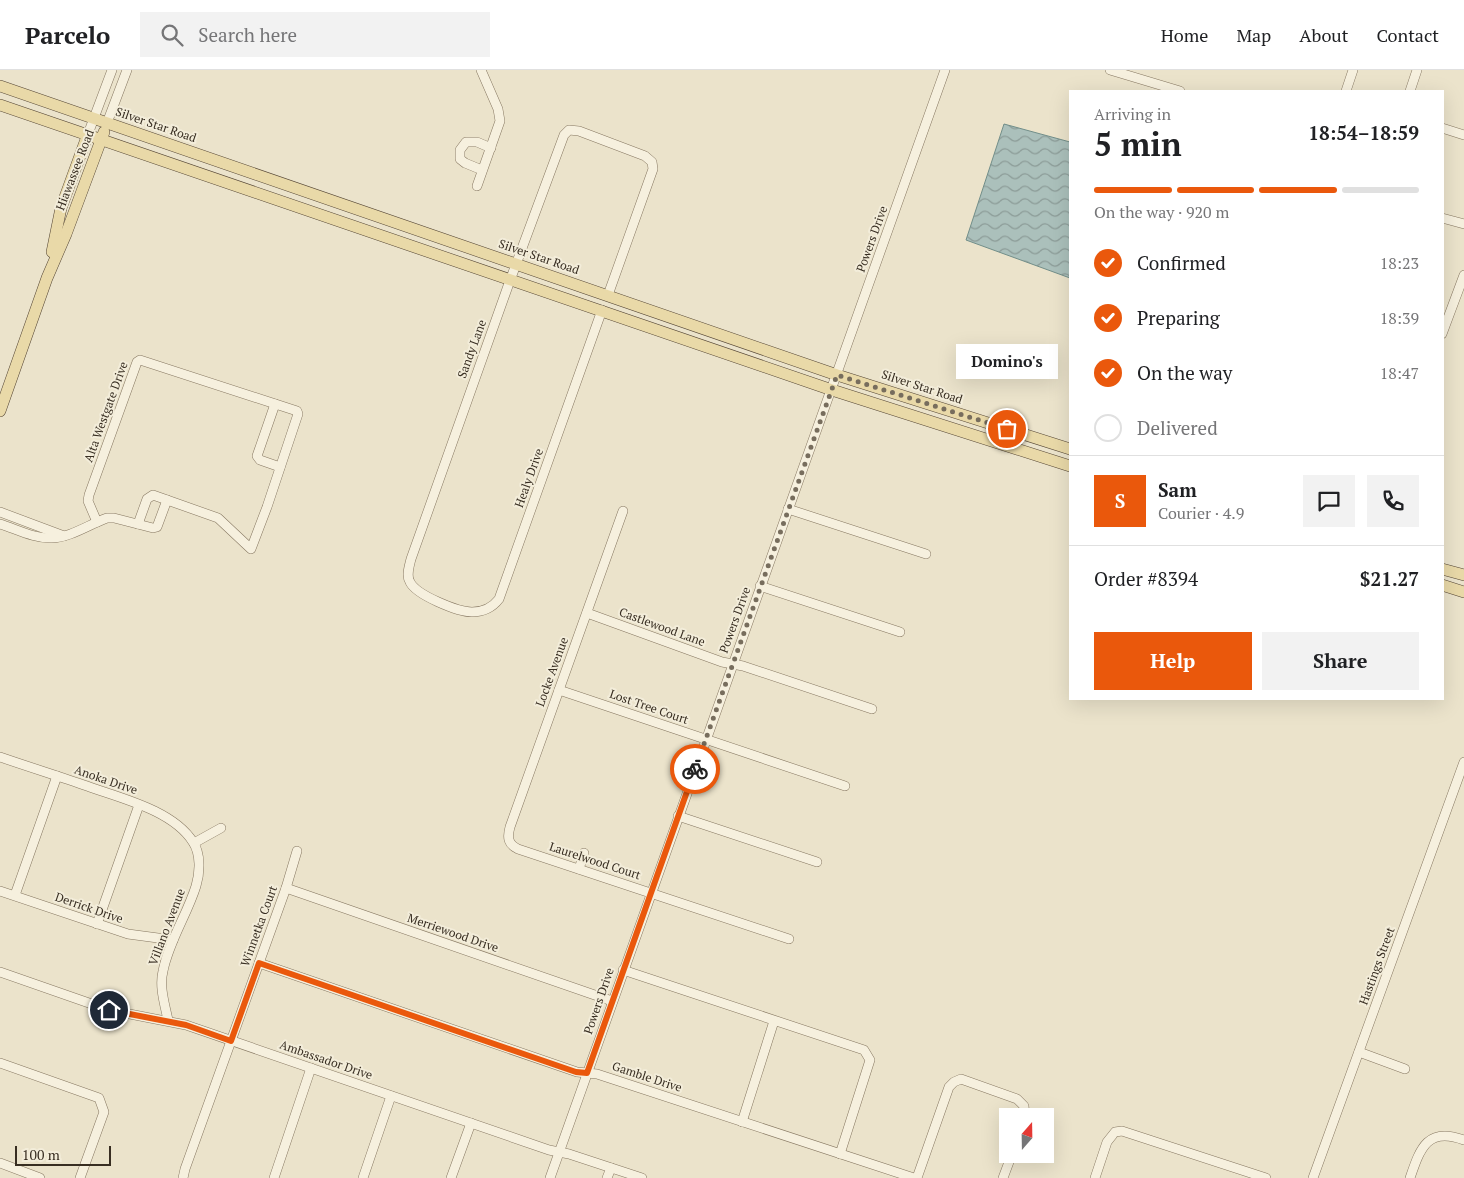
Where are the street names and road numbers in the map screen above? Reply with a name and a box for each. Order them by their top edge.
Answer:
street label: Silver Star Road [114,104,199,145]
street label: Hiawassee Road [52,127,97,212]
street label: Powers Drive [853,204,890,274]
street label: Silver Star Road [497,236,582,277]
street label: Sandy Lane [454,318,489,380]
street label: Alta Westgate Drive [80,360,131,464]
street label: Silver Star Road [880,366,965,407]
street label: Healy Drive [511,446,546,510]
street label: Powers Drive [716,585,753,655]
street label: Castlewood Lane [617,604,707,649]
street label: Locke Avenue [532,635,571,709]
street label: Lost Tree Court [608,686,691,727]
street label: Anoka Drive [73,762,140,797]
street label: Laurelwood Court [548,839,643,883]
street label: Winnetka Court [237,883,280,968]
street label: Villano Avenue [145,886,188,967]
street label: Derrick Drive [53,889,125,926]
street label: Merriewood Drive [406,910,501,955]
street label: Hastings Street [1356,924,1398,1007]
street label: Powers Drive [580,966,617,1036]
street label: Ambassador Drive [278,1037,374,1082]
street label: Gamble Drive [610,1058,684,1095]

